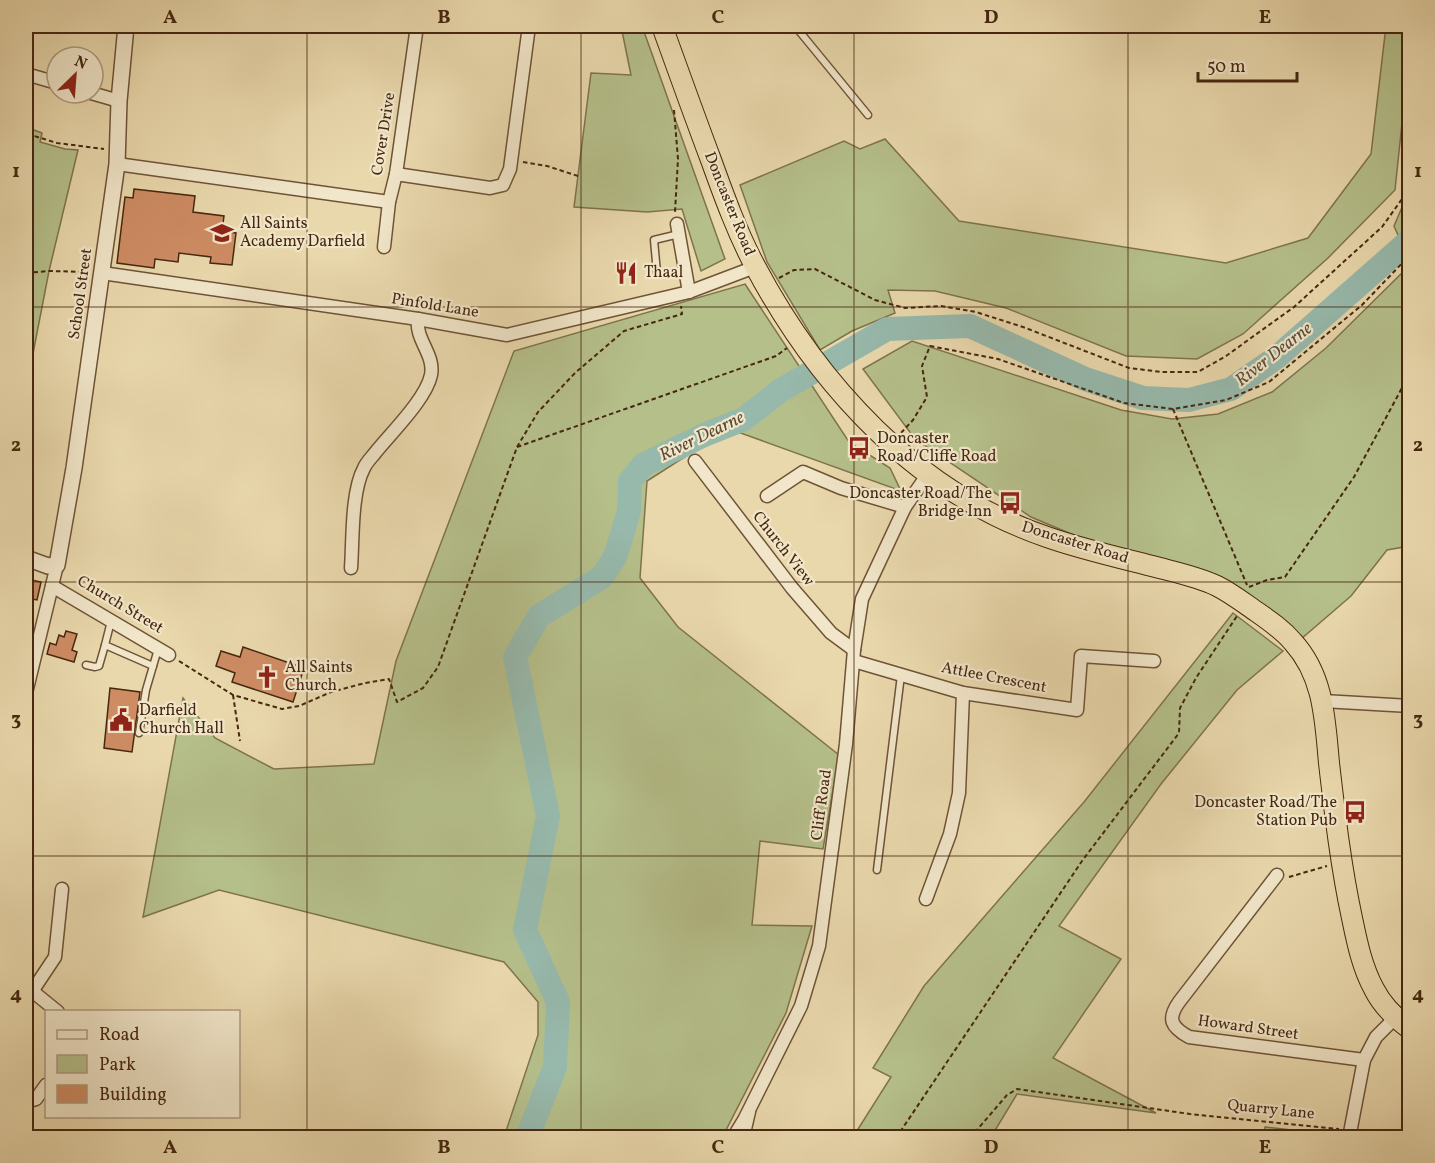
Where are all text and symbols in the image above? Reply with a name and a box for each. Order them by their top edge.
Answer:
text: A [163,4,177,32]
text: B [437,4,451,32]
text: C [712,4,725,32]
text: D [984,4,998,32]
text: E [1259,4,1271,32]
north arrow [45,45,105,105]
scale bar [1198,45,1297,83]
text: N [71,51,91,76]
text: 50 m [1207,55,1246,80]
street label: Cover Drive [367,91,401,177]
street label: Doncaster Road [698,149,760,259]
text: 1 [12,158,20,186]
text: 1 [1414,158,1422,186]
place label: All Saints Academy Darfield [240,213,365,253]
school or university icon: All Saints Academy Darfield [209,220,235,246]
street label: School Street [64,247,98,341]
restaurant icon: Thaal [613,260,639,286]
place label: Thaal [644,262,684,284]
street label: Pinfold Lane [390,288,480,324]
water label: River Dearne [1230,317,1318,393]
water label: River Dearne [655,406,749,468]
place label: Doncaster Road/Cliffe Road [877,428,997,468]
text: 2 [11,432,21,460]
text: 2 [1413,432,1423,460]
bus stop icon: Doncaster Road/Cliffe Road [846,435,872,461]
place label: Doncaster Road/The Bridge Inn [849,483,992,523]
bus stop icon: Doncaster Road/The Bridge Inn [997,490,1023,516]
street label: Church View [747,507,820,592]
street label: Doncaster Road [1019,516,1131,570]
street label: Church Street [73,571,168,640]
place label: All Saints Church [285,657,353,697]
street label: Attlee Crescent [940,657,1049,699]
church icon: All Saints Church [254,664,280,690]
place label: Darfield Church Hall [139,700,224,740]
text: 3 [11,706,21,734]
text: 3 [1413,706,1423,734]
public building icon: Darfield Church Hall [108,707,134,733]
street label: Cliff Road [806,768,838,842]
place label: Doncaster Road/The Station Pub [1194,792,1337,832]
bus stop icon: Doncaster Road/The Station Pub [1342,799,1368,825]
text: 4 [10,981,22,1009]
text: 4 [1412,981,1424,1009]
legend [45,1010,240,1118]
street label: Howard Street [1196,1010,1300,1046]
text: Road [99,1023,140,1048]
text: Park [99,1053,136,1078]
text: Building [99,1083,167,1108]
street label: Quarry Lane [1226,1094,1316,1126]
text: A [163,1134,177,1162]
text: B [437,1134,451,1162]
text: C [712,1134,725,1162]
text: D [984,1134,998,1162]
text: E [1259,1134,1271,1162]

